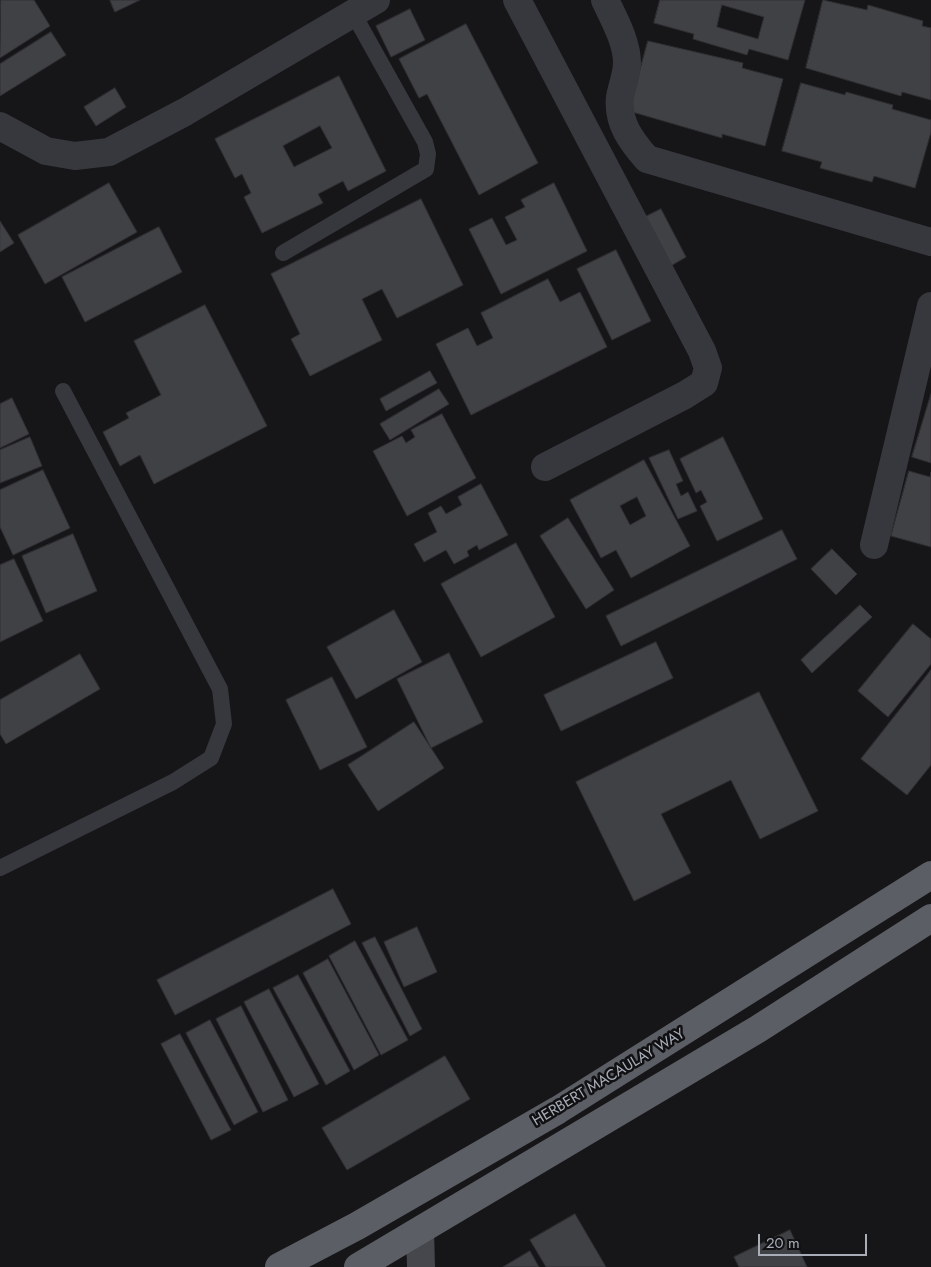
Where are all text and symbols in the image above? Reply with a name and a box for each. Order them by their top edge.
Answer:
street label: HERBERT MACAULAY WAY [530,1025,688,1131]
scale bar [761,1224,870,1256]
text: 20 m [766,1232,800,1254]

